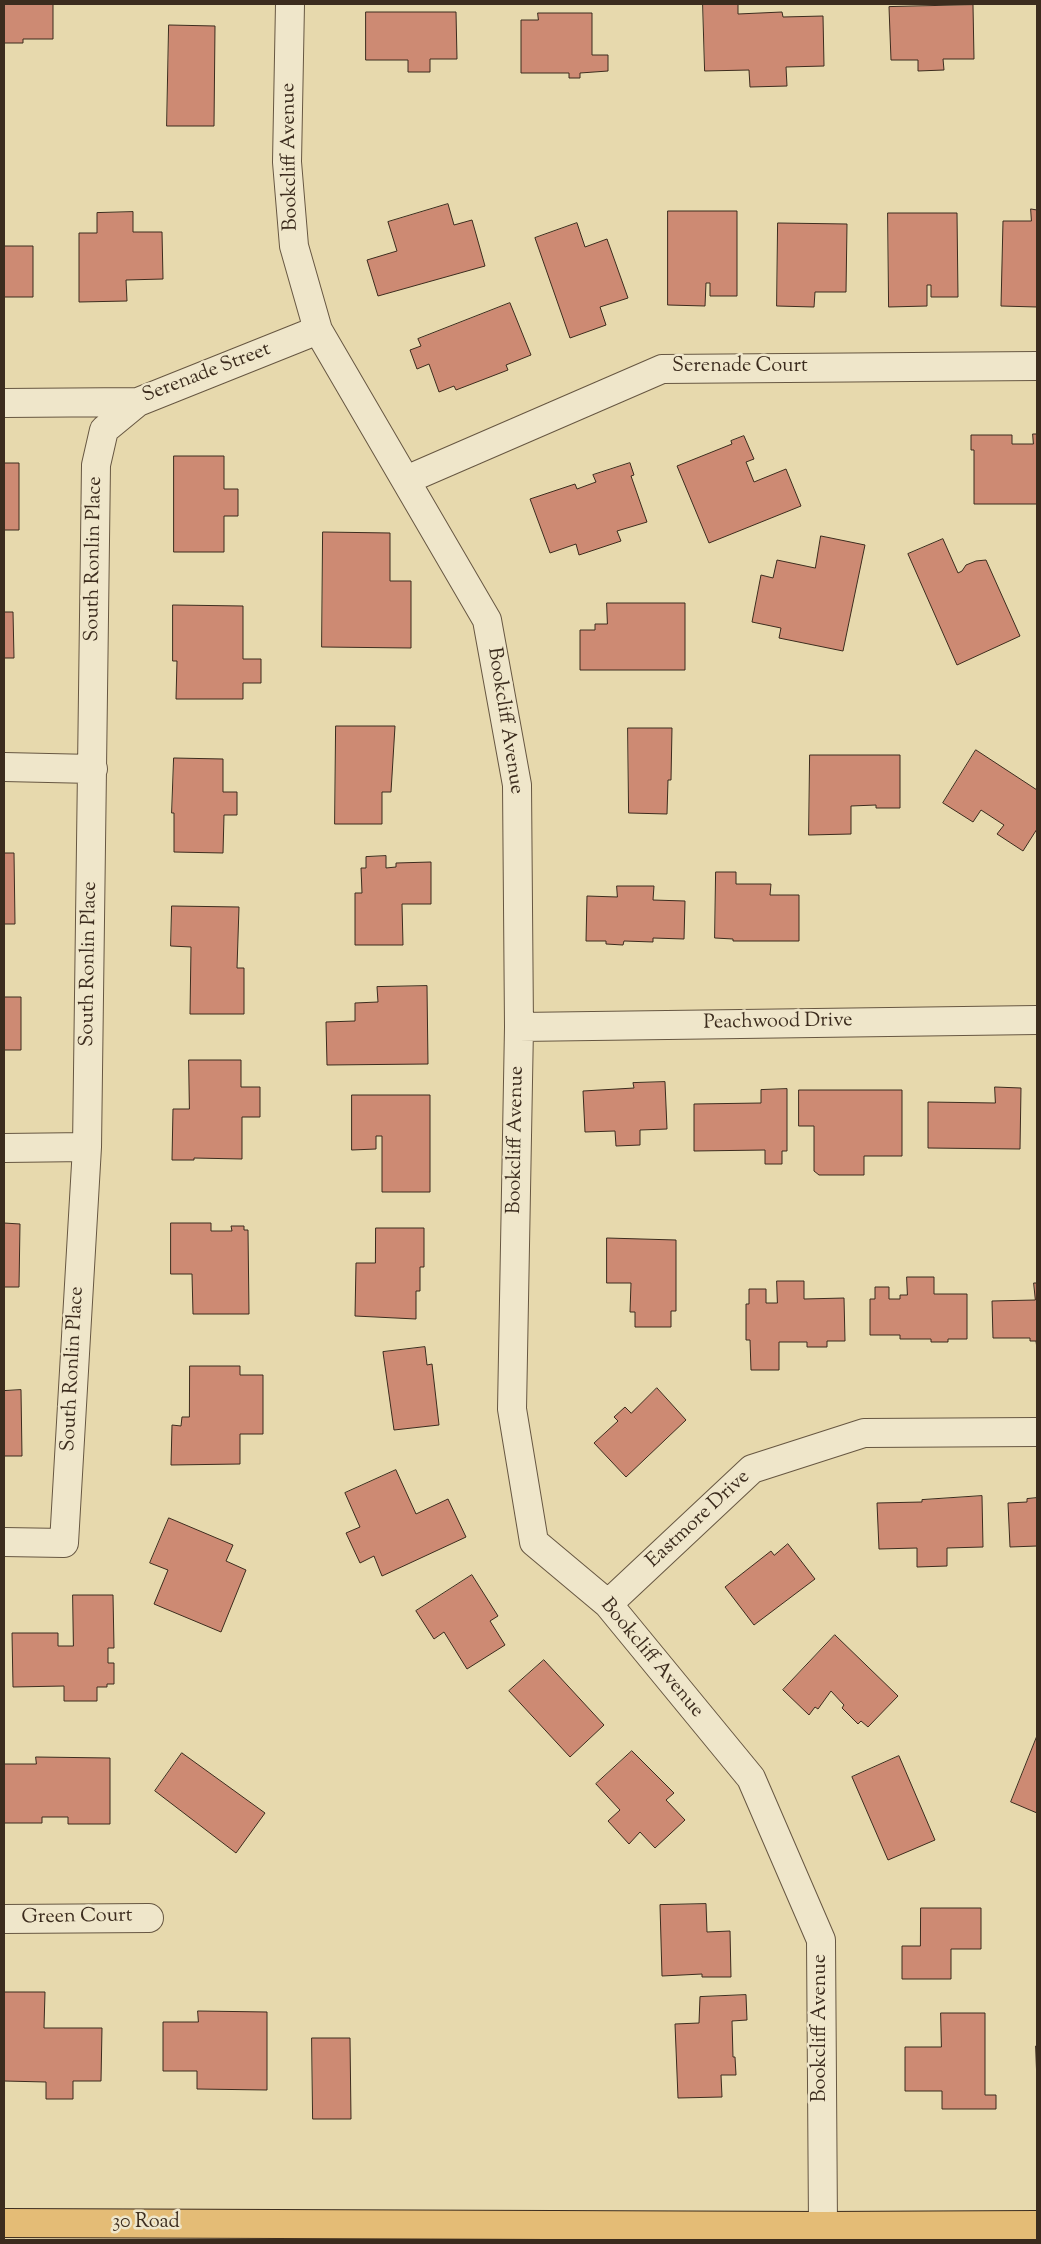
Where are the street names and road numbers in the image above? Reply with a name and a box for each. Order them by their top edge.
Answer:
street label: Bookcliff Avenue [278,83,304,231]
street label: Serenade Street [140,339,274,409]
street label: Serenade Court [672,356,808,380]
street label: South Ronlin Place [82,476,108,642]
street label: Bookcliff Avenue [481,646,527,796]
street label: South Ronlin Place [77,881,103,1047]
street label: Peachwood Drive [703,1010,853,1036]
street label: Bookcliff Avenue [504,1066,530,1214]
street label: South Ronlin Place [58,1286,90,1452]
street label: Eastmore Drive [642,1466,756,1574]
street label: Bookcliff Avenue [594,1594,708,1724]
street label: Green Court [21,1905,133,1931]
street label: Bookcliff Avenue [810,1954,834,2102]
street label: 30 Road [112,2212,180,2236]

